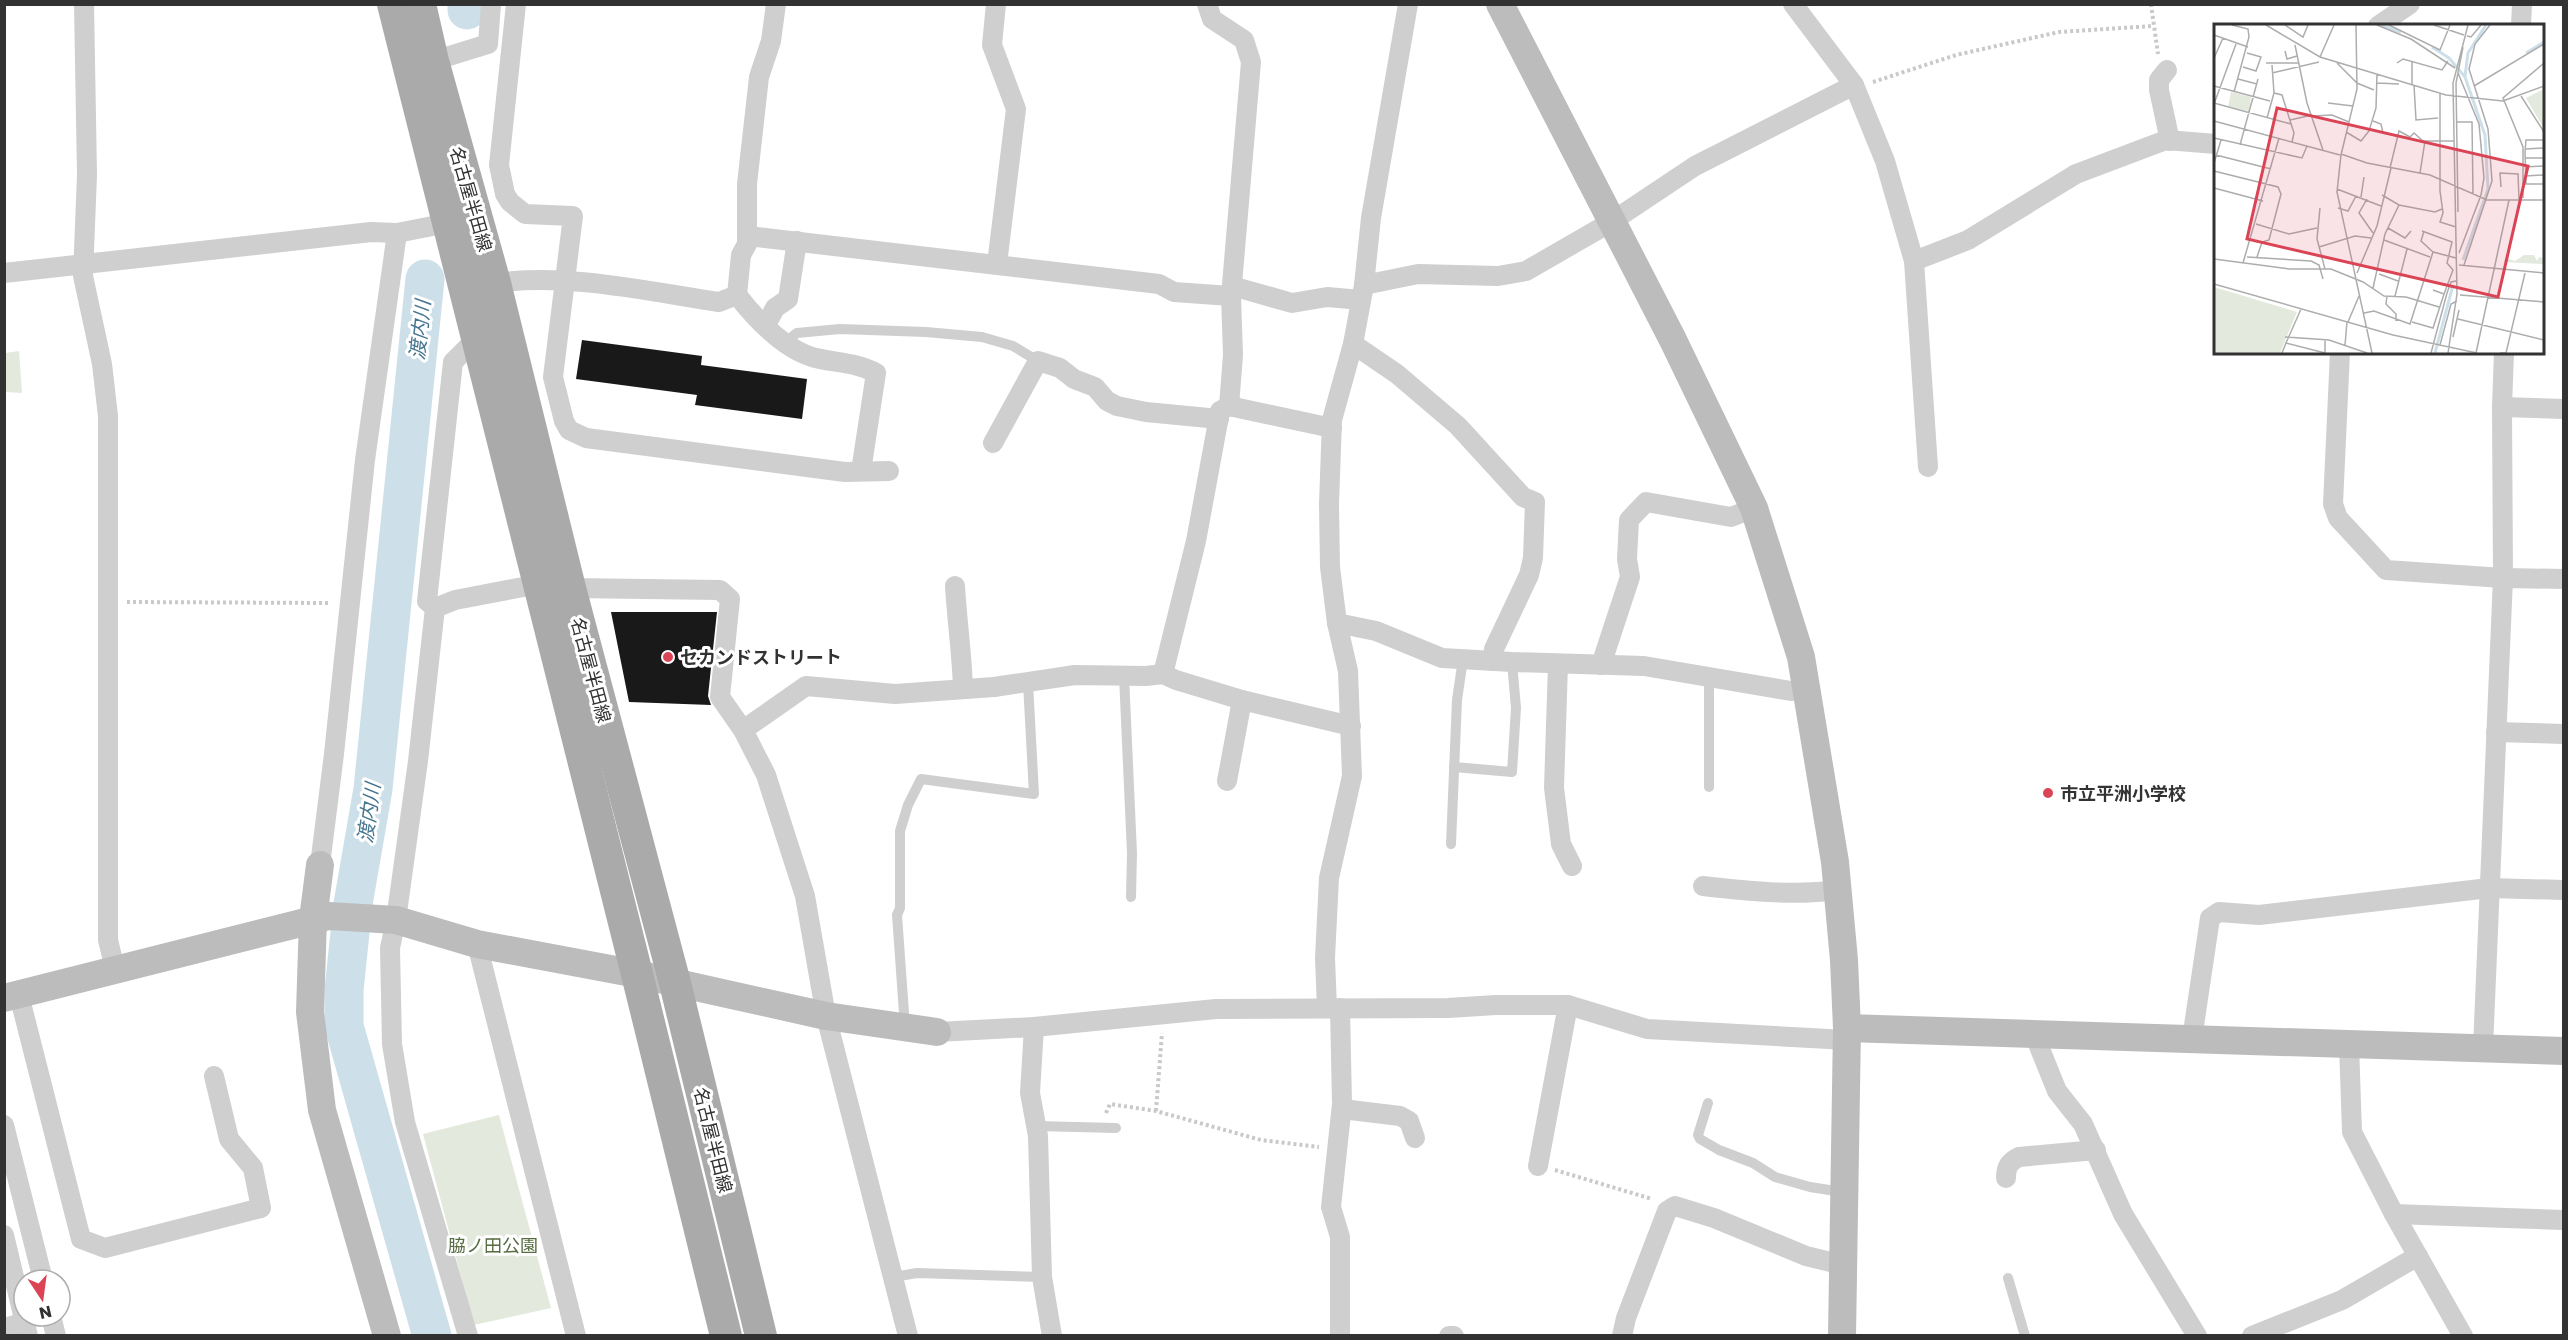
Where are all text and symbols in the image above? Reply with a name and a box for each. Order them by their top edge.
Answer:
inset map [2214,24,2544,354]
street label: 名古屋半田線 [444,144,498,254]
water label: 渡内川 [403,297,437,361]
street label: 名古屋半田線 [565,615,617,725]
place label: セカンドストリート [680,645,842,670]
marker: セカンドストリート [661,650,675,664]
water label: 渡内川 [351,779,387,845]
place label: 市立平洲小学校 [2060,781,2186,806]
marker: 市立平洲小学校 [2041,786,2055,800]
street label: 名古屋半田線 [688,1085,738,1195]
park label: 脇ノ田公園 [448,1233,538,1258]
north arrow [12,1268,72,1328]
text: N [37,1300,54,1325]

